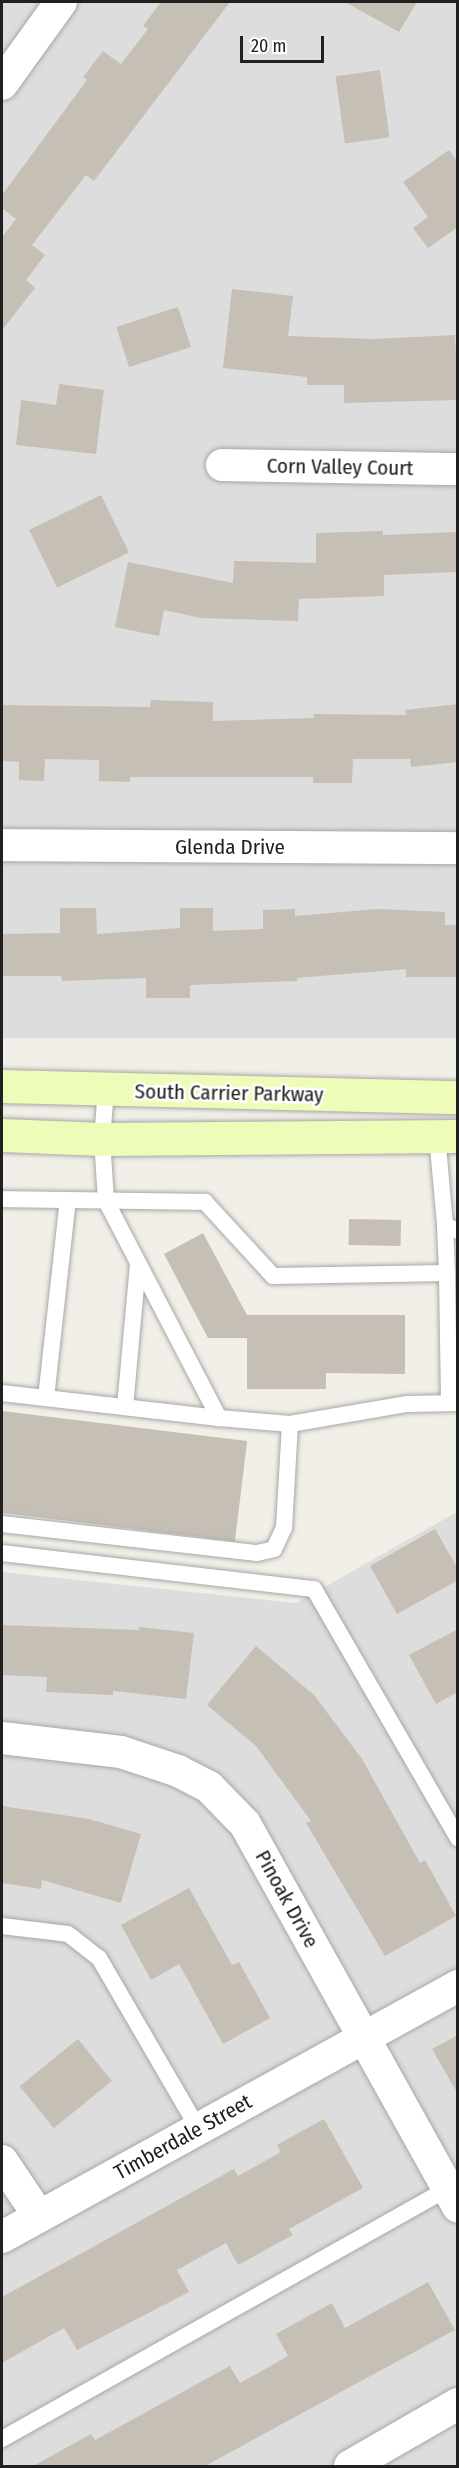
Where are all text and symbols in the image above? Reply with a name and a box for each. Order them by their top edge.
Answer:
scale bar [243,24,327,62]
text: 20 m [251,35,286,57]
street label: Corn Valley Court [266,453,414,481]
street label: Glenda Drive [175,834,285,860]
street label: South Carrier Parkway [134,1079,324,1107]
street label: Pinoak Drive [250,1846,324,1952]
street label: Timberdale Street [110,2089,256,2185]

